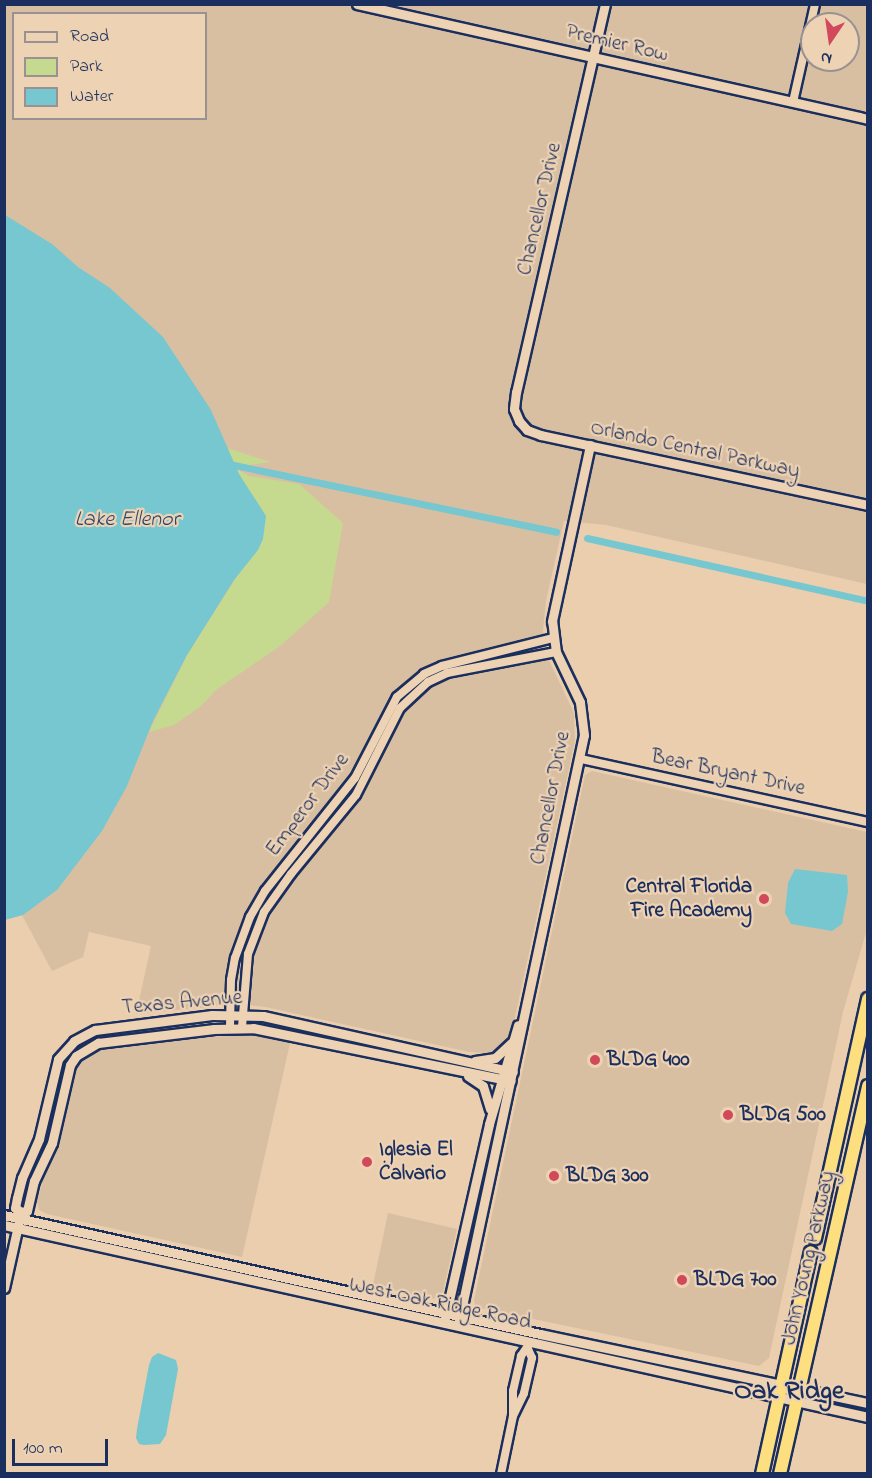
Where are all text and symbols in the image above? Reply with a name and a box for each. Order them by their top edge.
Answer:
legend [12,12,207,120]
north arrow [800,12,860,72]
street label: Premier Row [563,20,671,68]
text: Road [70,24,109,50]
text: N [818,45,834,70]
text: Park [70,54,103,80]
text: Water [70,84,113,110]
street label: Chancellor Drive [512,140,568,278]
street label: Orlando Central Parkway [588,416,802,484]
water label: Lake Ellenor [75,508,179,534]
street label: Chancellor Drive [526,729,576,867]
street label: Bear Bryant Drive [649,744,807,802]
street label: Emperor Drive [261,748,355,862]
place label: Central Florida Fire Academy [626,874,752,924]
marker: Central Florida Fire Academy [757,892,771,906]
street label: Texas Avenue [121,985,243,1021]
place label: BLDG 400 [607,1047,690,1073]
marker: BLDG 400 [588,1053,602,1067]
place label: BLDG 500 [740,1102,826,1128]
marker: BLDG 500 [721,1108,735,1122]
place label: Iglesia El Calvario [379,1137,453,1187]
marker: Iglesia El Calvario [360,1155,374,1169]
place label: BLDG 300 [566,1163,649,1189]
marker: BLDG 300 [547,1169,561,1183]
street label: John Young Parkway [777,1169,841,1347]
place label: BLDG 700 [694,1267,777,1293]
street label: West Oak Ridge Road [347,1272,533,1336]
marker: BLDG 700 [675,1273,689,1287]
district label: Oak Ridge [734,1376,844,1408]
scale bar [15,1427,111,1465]
text: 100 m [23,1436,63,1462]

